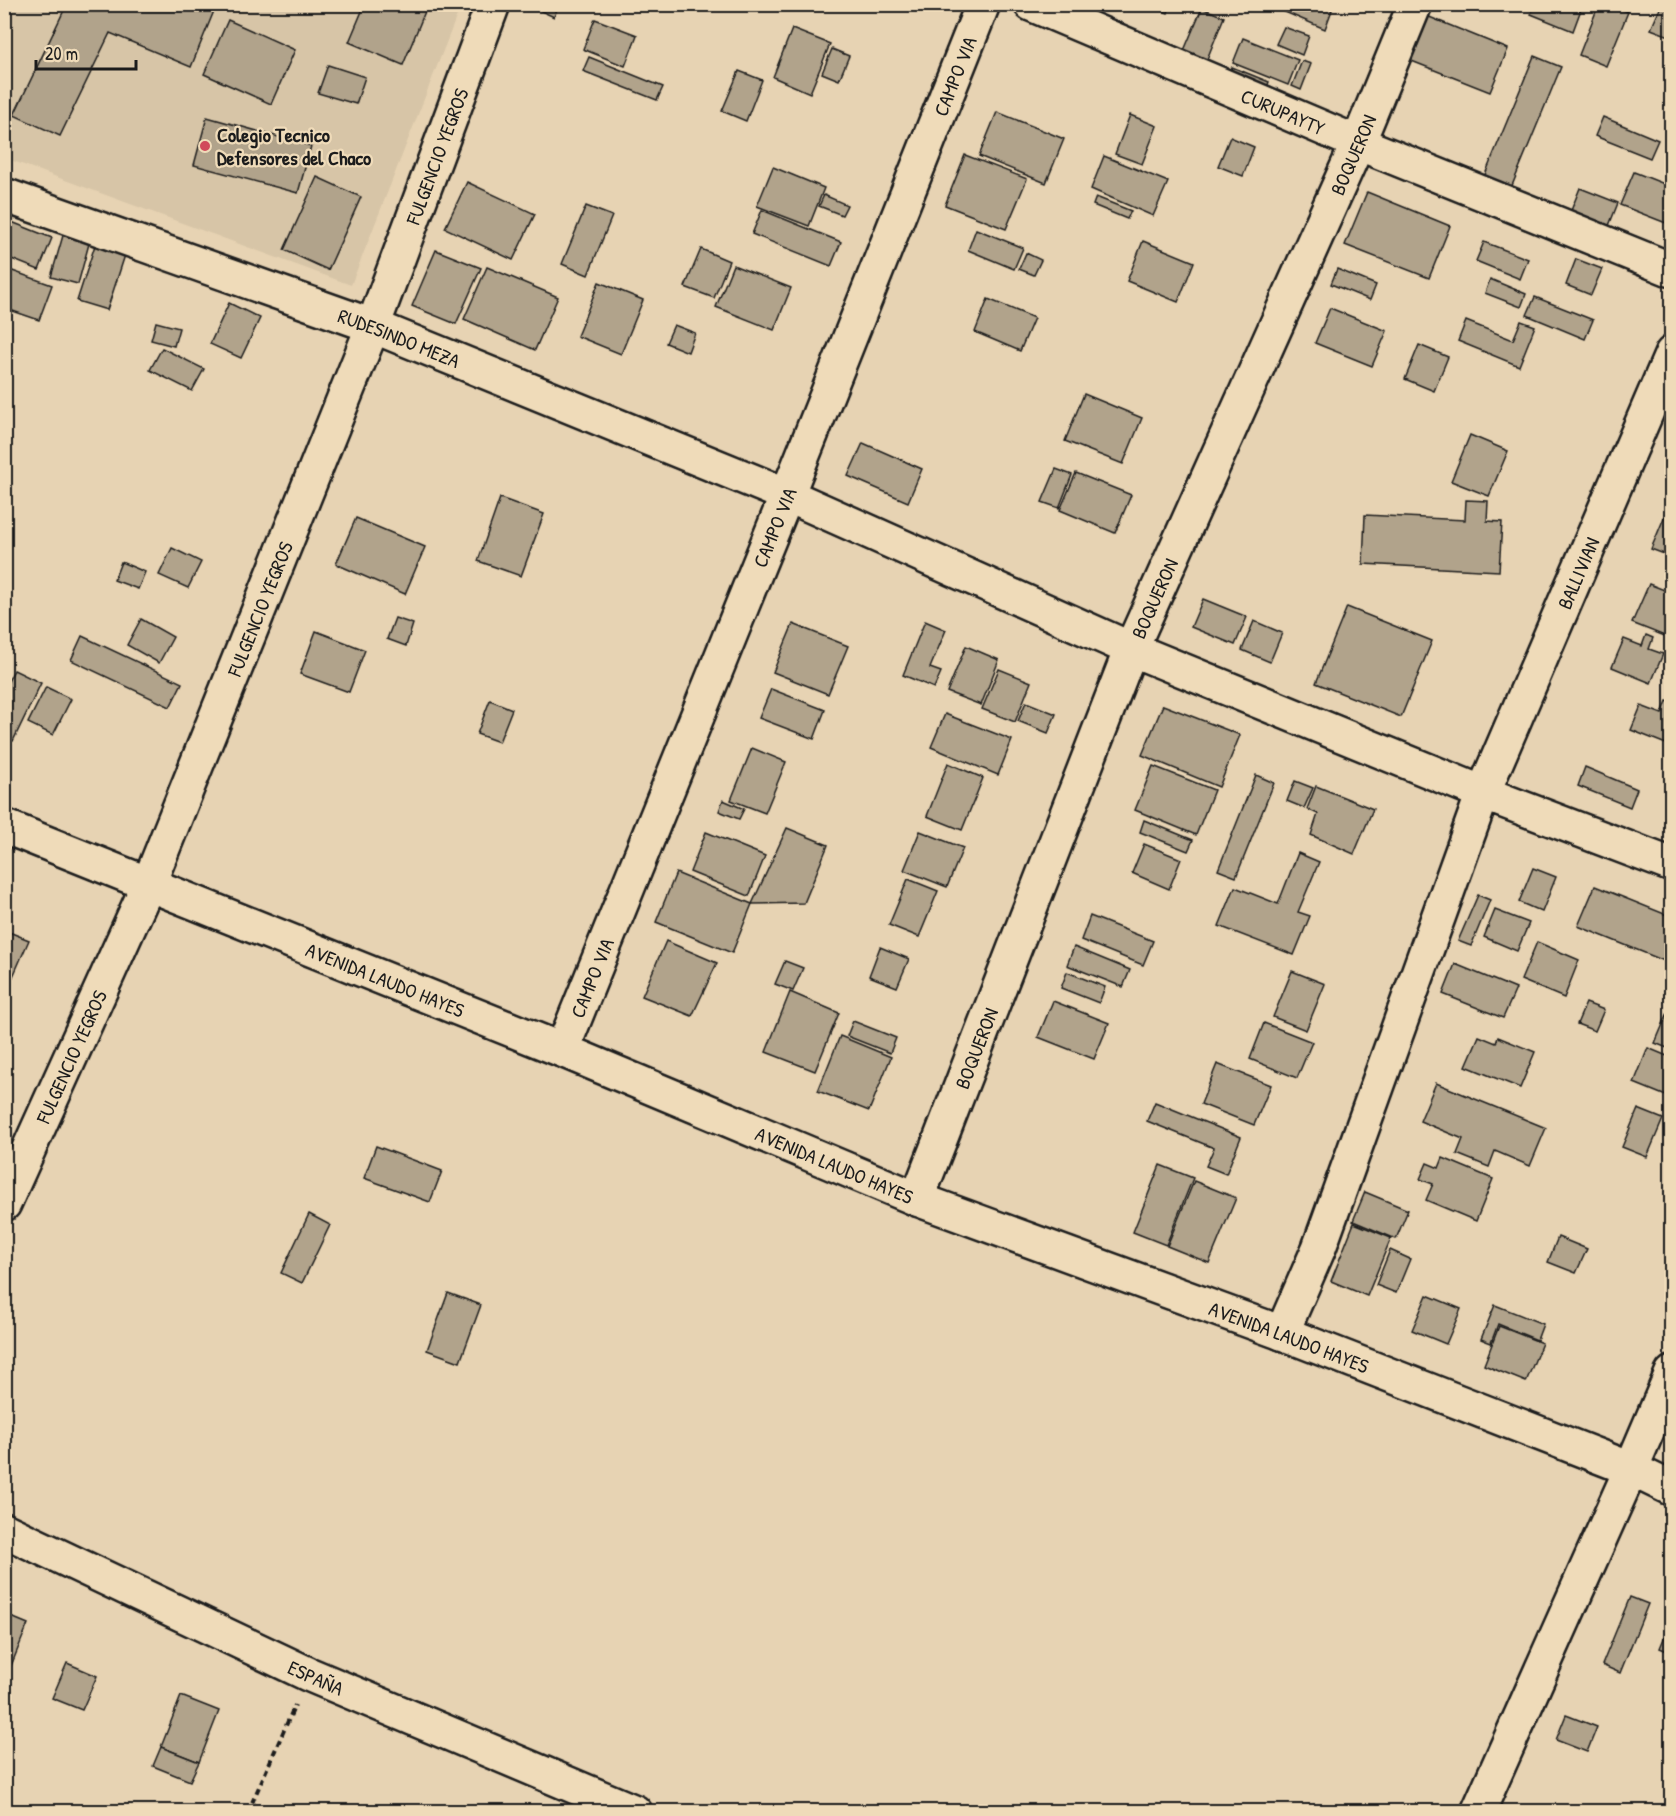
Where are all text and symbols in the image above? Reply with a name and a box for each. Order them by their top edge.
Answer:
street label: CAMPO VIA [926,32,982,120]
scale bar [36,33,136,71]
text: 20 m [45,41,78,66]
street label: CURUPAYTY [1237,81,1329,141]
street label: FULGENCIO YEGROS [398,84,474,229]
street label: BOQUERON [1323,110,1382,199]
place label: Colegio Tecnico Defensores del Chaco [217,121,371,171]
marker: Colegio Tecnico Defensores del Chaco [198,139,212,153]
street label: RUDESINDO MEZA [335,301,464,374]
street label: CAMPO VIA [746,483,802,571]
street label: BALLIVIAN [1550,533,1605,613]
street label: FULGENCIO YEGROS [220,537,299,681]
street label: BOQUERON [1124,554,1184,642]
street label: CAMPO VIA [563,934,620,1022]
street label: AVENIDA LAUDO HAYES [302,935,469,1023]
street label: FULGENCIO YEGROS [29,986,112,1128]
street label: BOQUERON [948,1003,1004,1093]
street label: AVENIDA LAUDO HAYES [752,1119,918,1210]
street label: AVENIDA LAUDO HAYES [1206,1294,1373,1379]
street label: ESPAÑA [284,1653,348,1701]

